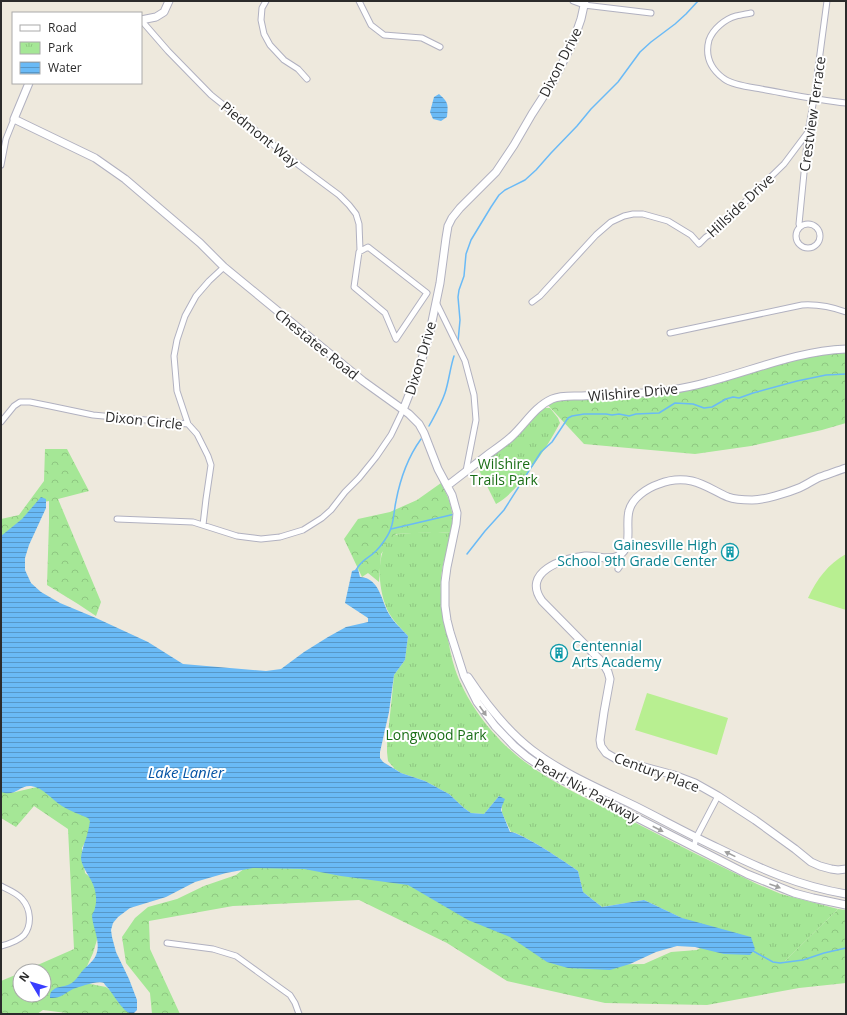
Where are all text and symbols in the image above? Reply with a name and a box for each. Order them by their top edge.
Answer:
legend [12,12,142,84]
text: Road [48,19,77,36]
street label: Dixon Drive [534,24,586,100]
text: Park [48,39,74,56]
street label: Crestview Terrace [794,55,830,173]
text: Water [48,59,82,76]
street label: Piedmont Way [217,97,304,172]
street label: Hillside Drive [702,169,778,241]
street label: Chestatee Road [271,304,363,384]
street label: Dixon Drive [400,319,440,397]
street label: Wilshire Drive [587,379,679,405]
street label: Dixon Circle [104,406,184,434]
park label: Wilshire Trails Park [470,454,539,489]
place label: Gainesville High School 9th Grade Center [557,535,717,570]
building icon: Gainesville High School 9th Grade Center [720,542,740,562]
place label: Centennial Arts Academy [572,636,663,671]
building icon: Centennial Arts Academy [549,643,569,663]
one-way arrow [479,705,487,716]
park label: Longwood Park [385,725,487,744]
street label: Century Place [612,748,702,796]
street label: Pearl Nix Parkway [531,753,644,827]
water label: Lake Lanier [148,762,225,782]
one-way arrow [653,826,664,832]
one-way arrow [724,851,736,857]
one-way arrow [770,883,782,889]
north arrow [12,963,52,1003]
text: N [15,968,32,985]

